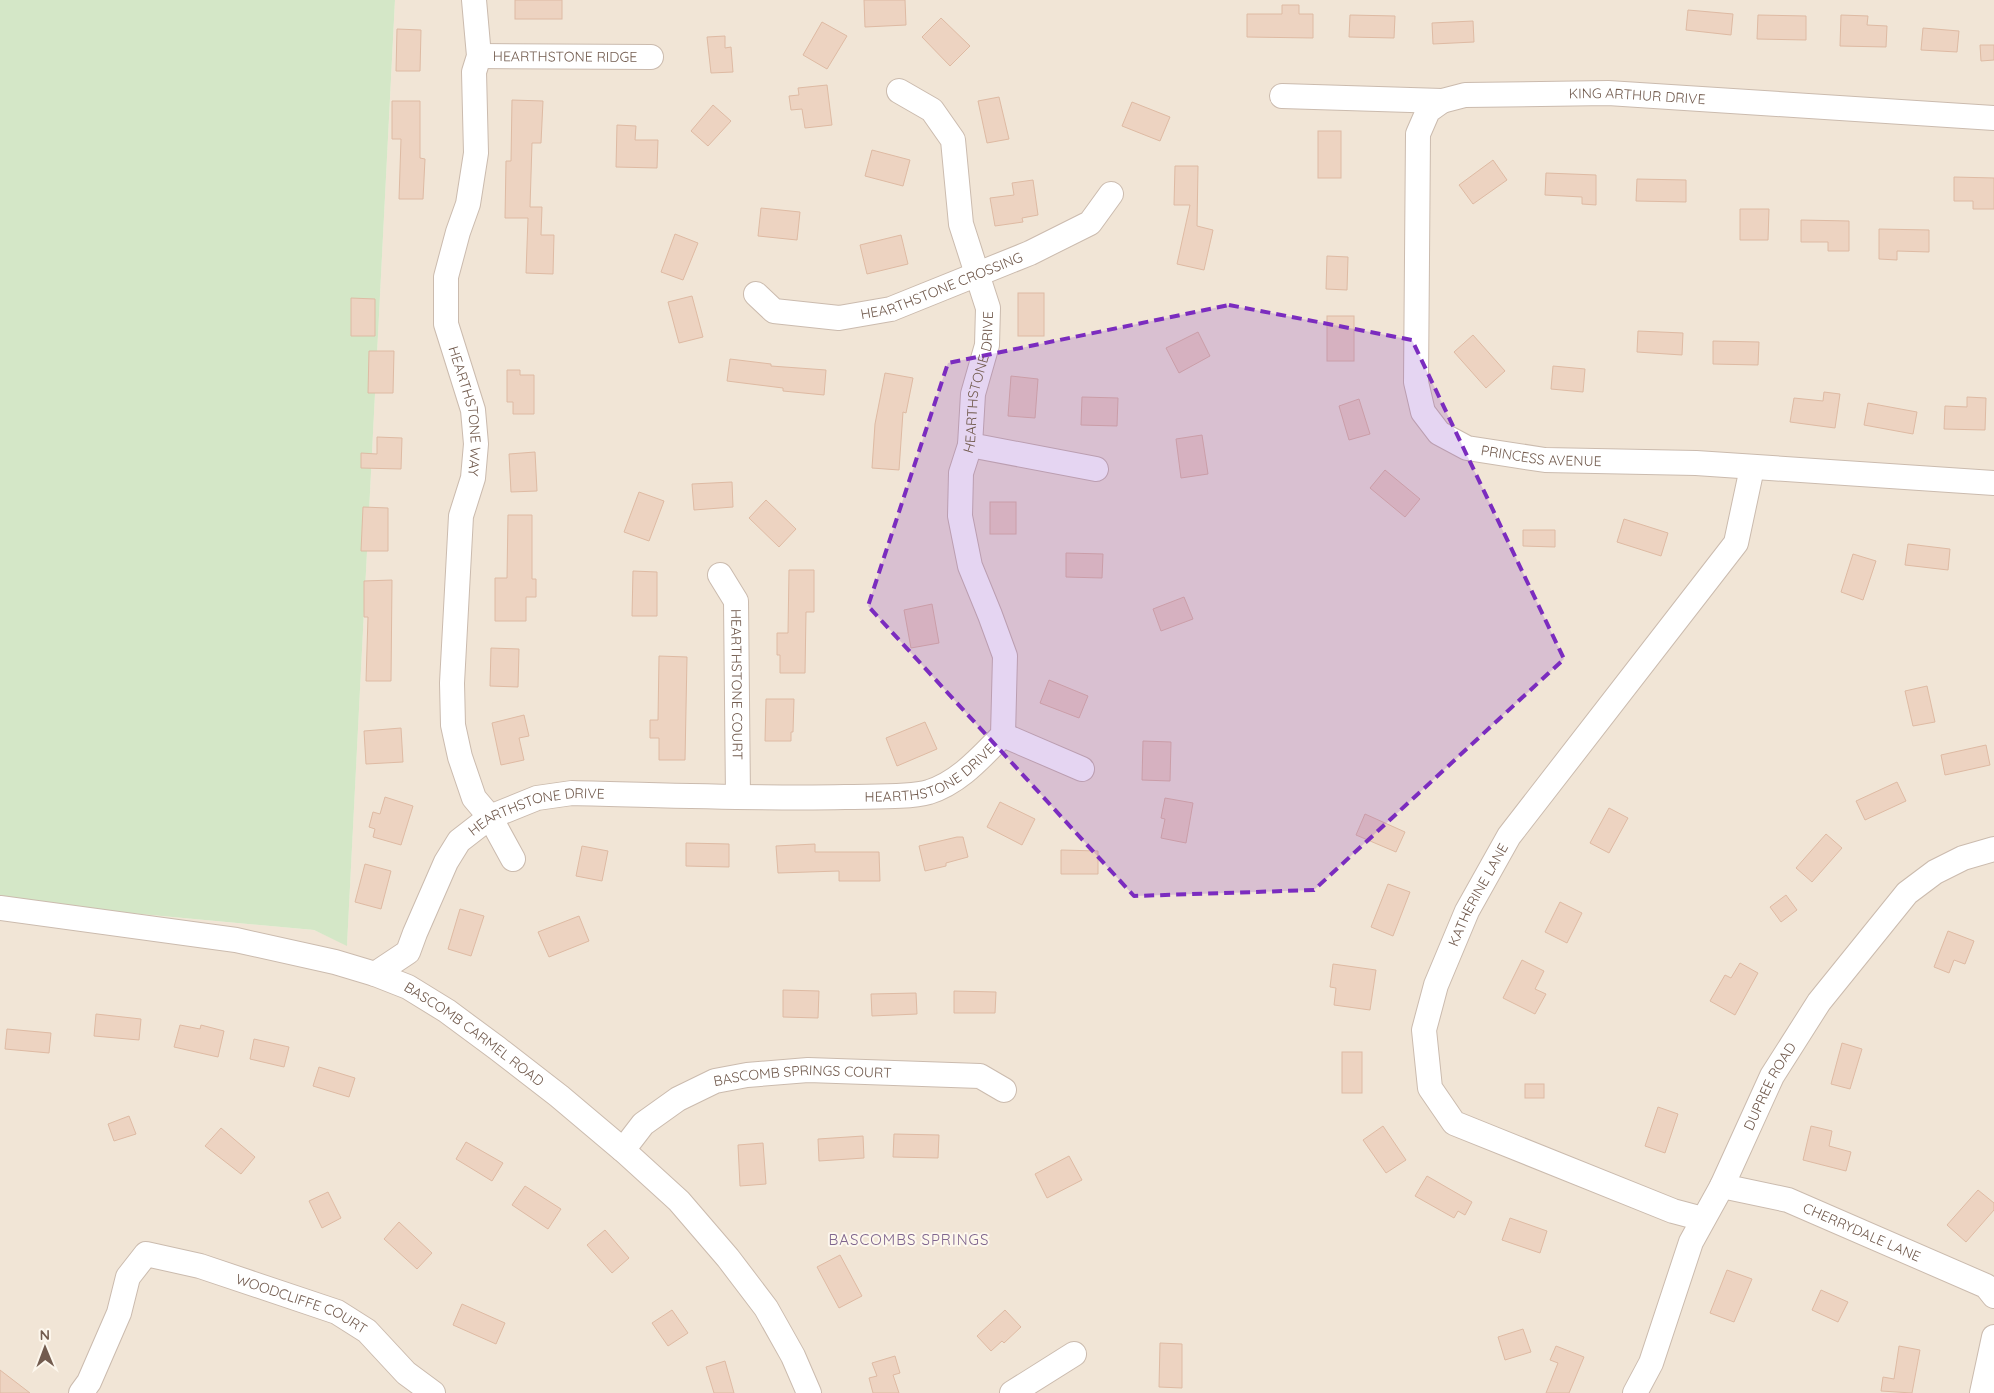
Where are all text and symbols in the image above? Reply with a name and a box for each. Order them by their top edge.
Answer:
street label: HEARTHSTONE RIDGE [493,47,637,66]
street label: KING ARTHUR DRIVE [1569,84,1706,108]
street label: HEARTHSTONE CROSSING [859,248,1025,323]
street label: HEARTHSTONE DRIVE [959,311,997,455]
street label: HEARTHSTONE WAY [444,344,485,477]
street label: PRINCESS AVENUE [1480,441,1602,470]
street label: HEARTHSTONE COURT [727,609,747,760]
street label: HEARTHSTONE DRIVE [864,739,999,806]
street label: HEARTHSTONE DRIVE [465,784,605,840]
street label: KATHERINE LANE [1444,840,1512,949]
street label: BASCOMB CARMEL ROAD [401,978,548,1090]
street label: DUPREE ROAD [1740,1039,1800,1133]
street label: BASCOMB SPRINGS COURT [712,1061,892,1090]
street label: CHERRYDALE LANE [1800,1199,1924,1266]
district label: BASCOMBS SPRINGS [829,1230,989,1249]
street label: WOODCLIFFE COURT [234,1270,371,1338]
north arrow [20,1323,70,1373]
text: N [39,1326,50,1344]

